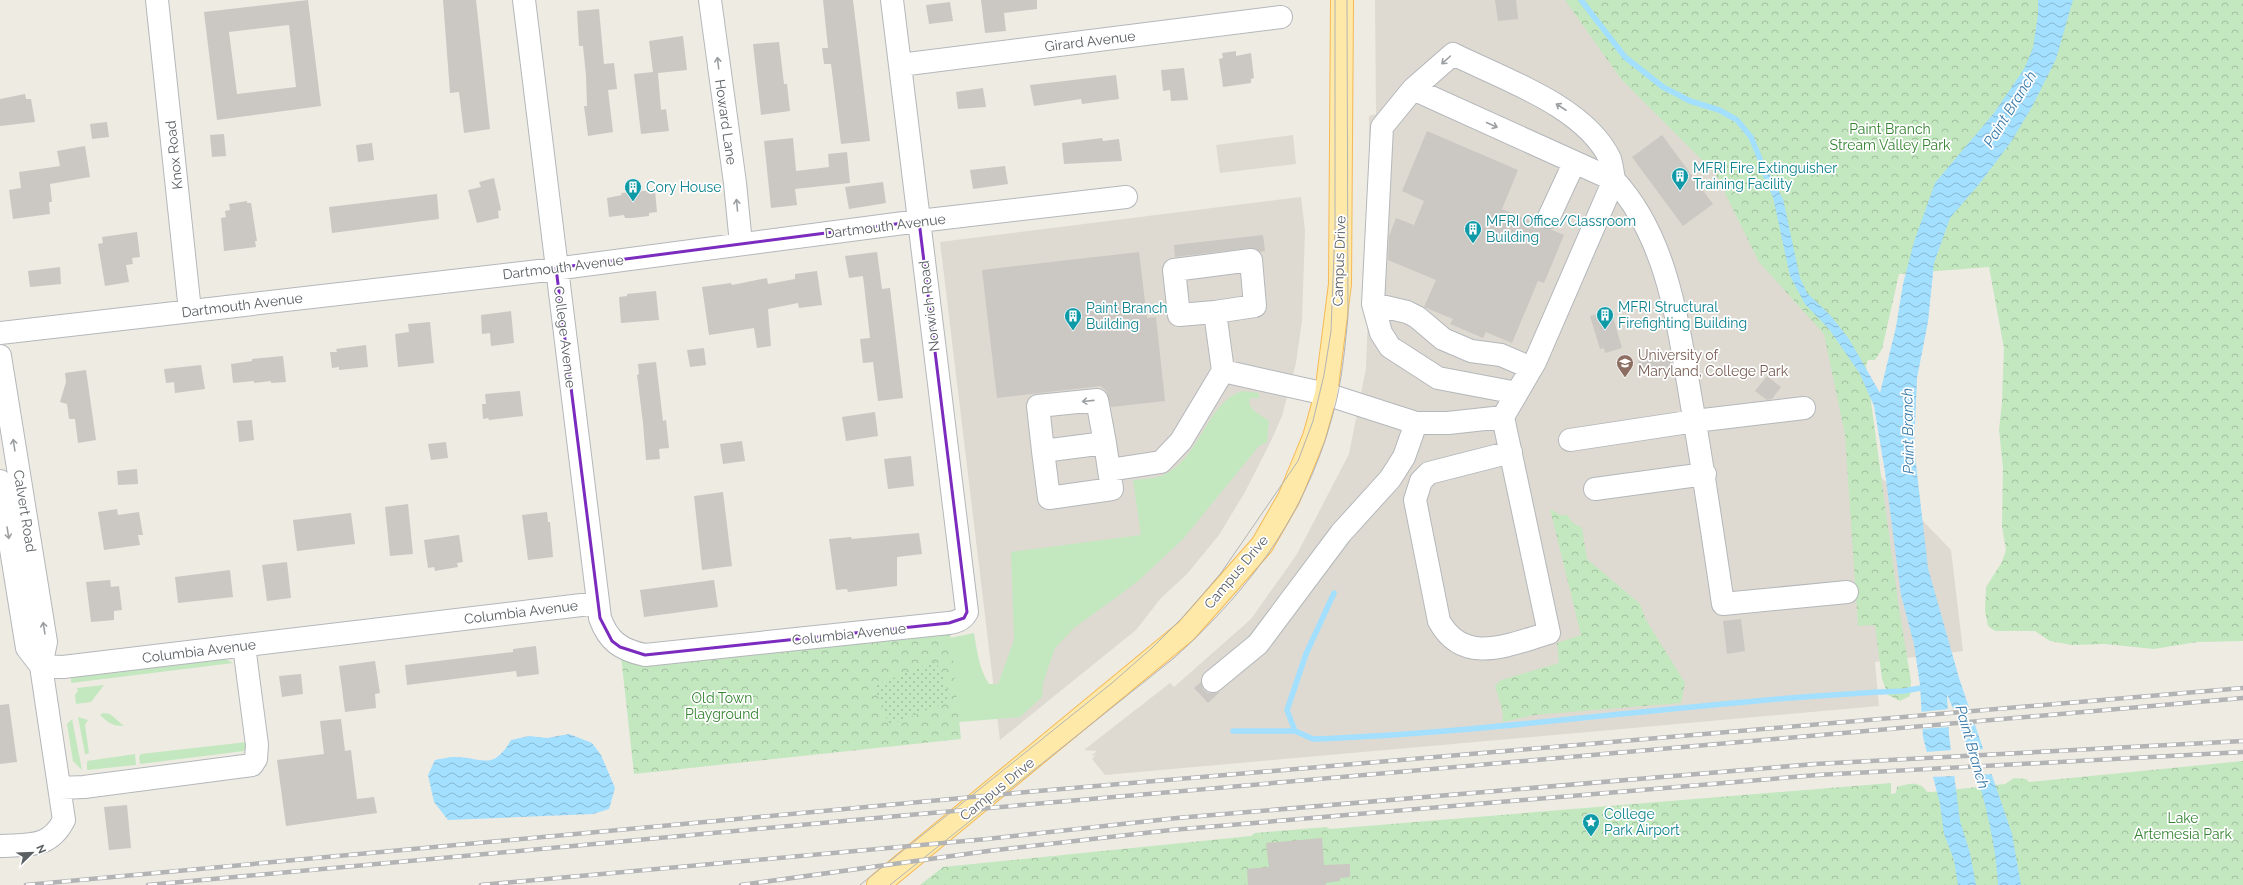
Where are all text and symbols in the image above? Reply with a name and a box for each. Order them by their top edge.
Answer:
street label: Girard Avenue [1044,27,1136,55]
one-way arrow [1440,56,1451,65]
one-way arrow [714,57,722,70]
water label: Paint Branch [1980,68,2040,150]
street label: Howard Lane [712,78,740,166]
one-way arrow [1555,103,1566,112]
street label: Knox Road [162,120,186,190]
park label: Paint Branch Stream Valley Park [1830,121,1951,153]
one-way arrow [1486,122,1498,129]
place label: MFRI Fire Extinguisher Training Facility [1693,160,1837,192]
building icon: MFRI Fire Extinguisher Training Facility [1670,166,1690,191]
building icon: Cory House [623,177,643,202]
place label: Cory House [646,179,721,195]
one-way arrow [734,199,741,212]
street label: Dartmouth Avenue [824,211,946,241]
place label: MFRI Office/Classroom Building [1486,213,1636,245]
street label: Campus Drive [1329,215,1349,307]
building icon: MFRI Office/Classroom Building [1463,219,1483,244]
street label: Dartmouth Avenue [502,252,624,282]
street label: Norwich Road [915,260,943,352]
street label: College Avenue [551,285,579,389]
street label: Dartmouth Avenue [181,290,303,320]
place label: MFRI Structural Firefighting Building [1618,299,1747,331]
place label: Paint Branch Building [1086,300,1168,332]
building icon: MFRI Structural Firefighting Building [1595,305,1615,330]
building icon: Paint Branch Building [1063,306,1083,331]
place label: University of Maryland, College Park [1638,347,1789,379]
school or university icon: University of Maryland, College Park [1615,353,1635,378]
water label: Paint Branch [1898,388,1918,474]
one-way arrow [1082,397,1095,405]
one-way arrow [10,438,18,451]
street label: Calvert Road [11,469,39,553]
one-way arrow [4,526,12,539]
street label: Campus Drive [1201,532,1271,612]
street label: Columbia Avenue [463,597,579,627]
street label: Columbia Avenue [791,620,907,648]
one-way arrow [39,622,47,635]
street label: Columbia Avenue [141,636,257,666]
park label: Old Town Playground [685,690,759,722]
water label: Paint Branch [1951,703,1993,791]
street label: Campus Drive [957,754,1037,824]
place label: College Park Airport [1604,806,1680,838]
park label: Lake Artemesia Park [2134,810,2233,842]
place icon: College Park Airport [1581,812,1601,837]
north arrow [12,833,52,873]
text: N [33,843,48,856]

